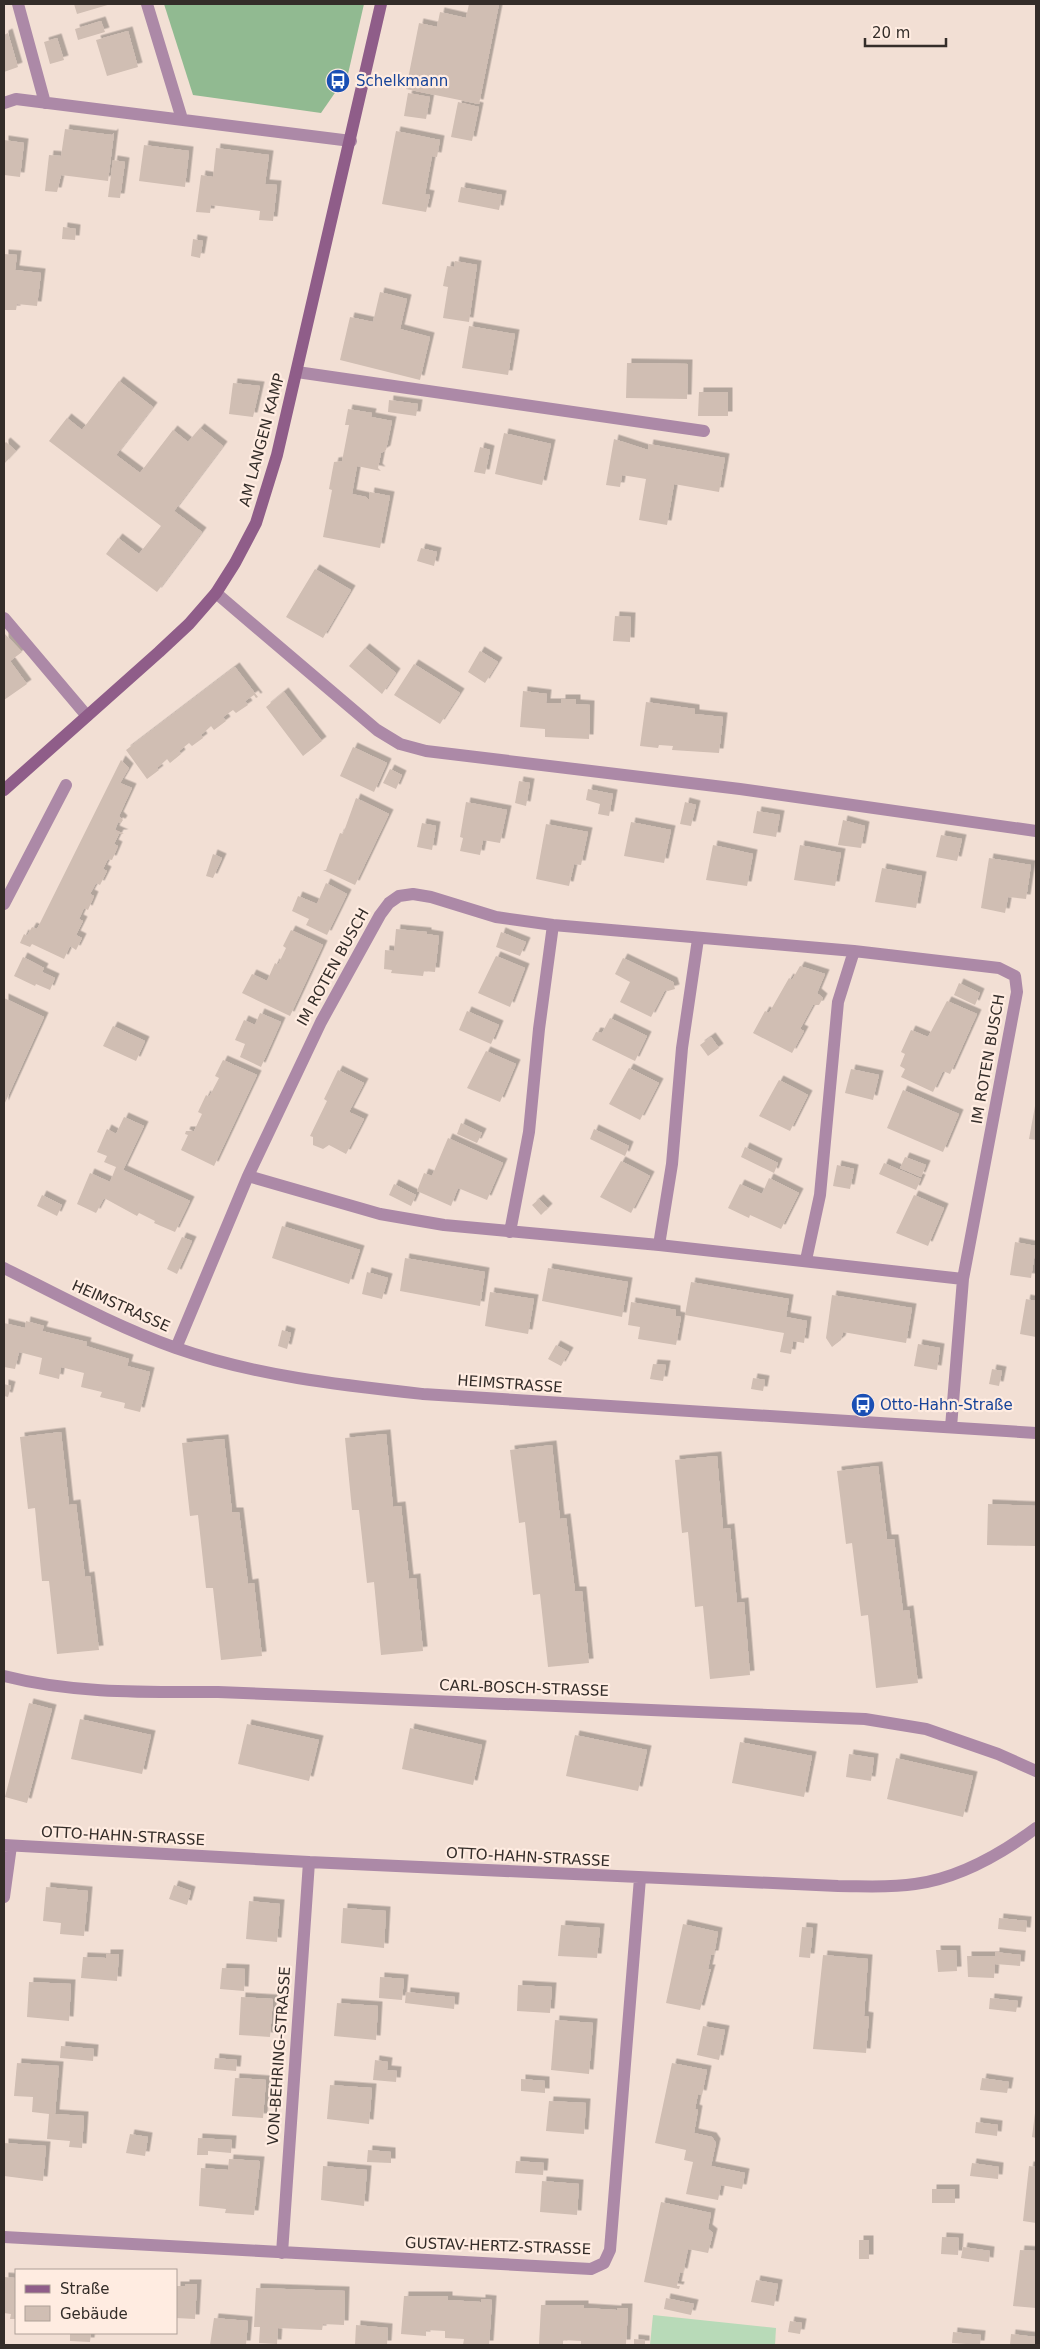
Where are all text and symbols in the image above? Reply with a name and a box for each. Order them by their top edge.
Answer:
scale bar [865,15,946,47]
text: 20 m [872,24,910,42]
bus stop icon: Schelkmann [325,68,351,94]
place label: Schelkmann [356,72,448,90]
street label: AM LANGEN KAMP [236,371,288,509]
street label: IM ROTEN BUSCH [293,905,373,1029]
street label: IM ROTEN BUSCH [968,993,1008,1125]
street label: HEIMSTRASSE [69,1276,173,1336]
street label: HEIMSTRASSE [457,1371,563,1397]
bus stop icon: Otto-Hahn-Straße [850,1392,876,1418]
place label: Otto-Hahn-Straße [880,1396,1013,1414]
street label: CARL-BOSCH-STRASSE [439,1676,609,1700]
street label: OTTO-HAHN-STRASSE [41,1823,205,1849]
street label: OTTO-HAHN-STRASSE [446,1844,610,1870]
street label: VON-BEHRING-STRASSE [264,1966,294,2146]
street label: GUSTAV-HERTZ-STRASSE [405,2234,591,2258]
legend [15,2269,178,2334]
text: Straße [60,2280,109,2298]
text: Gebäude [60,2305,128,2323]

